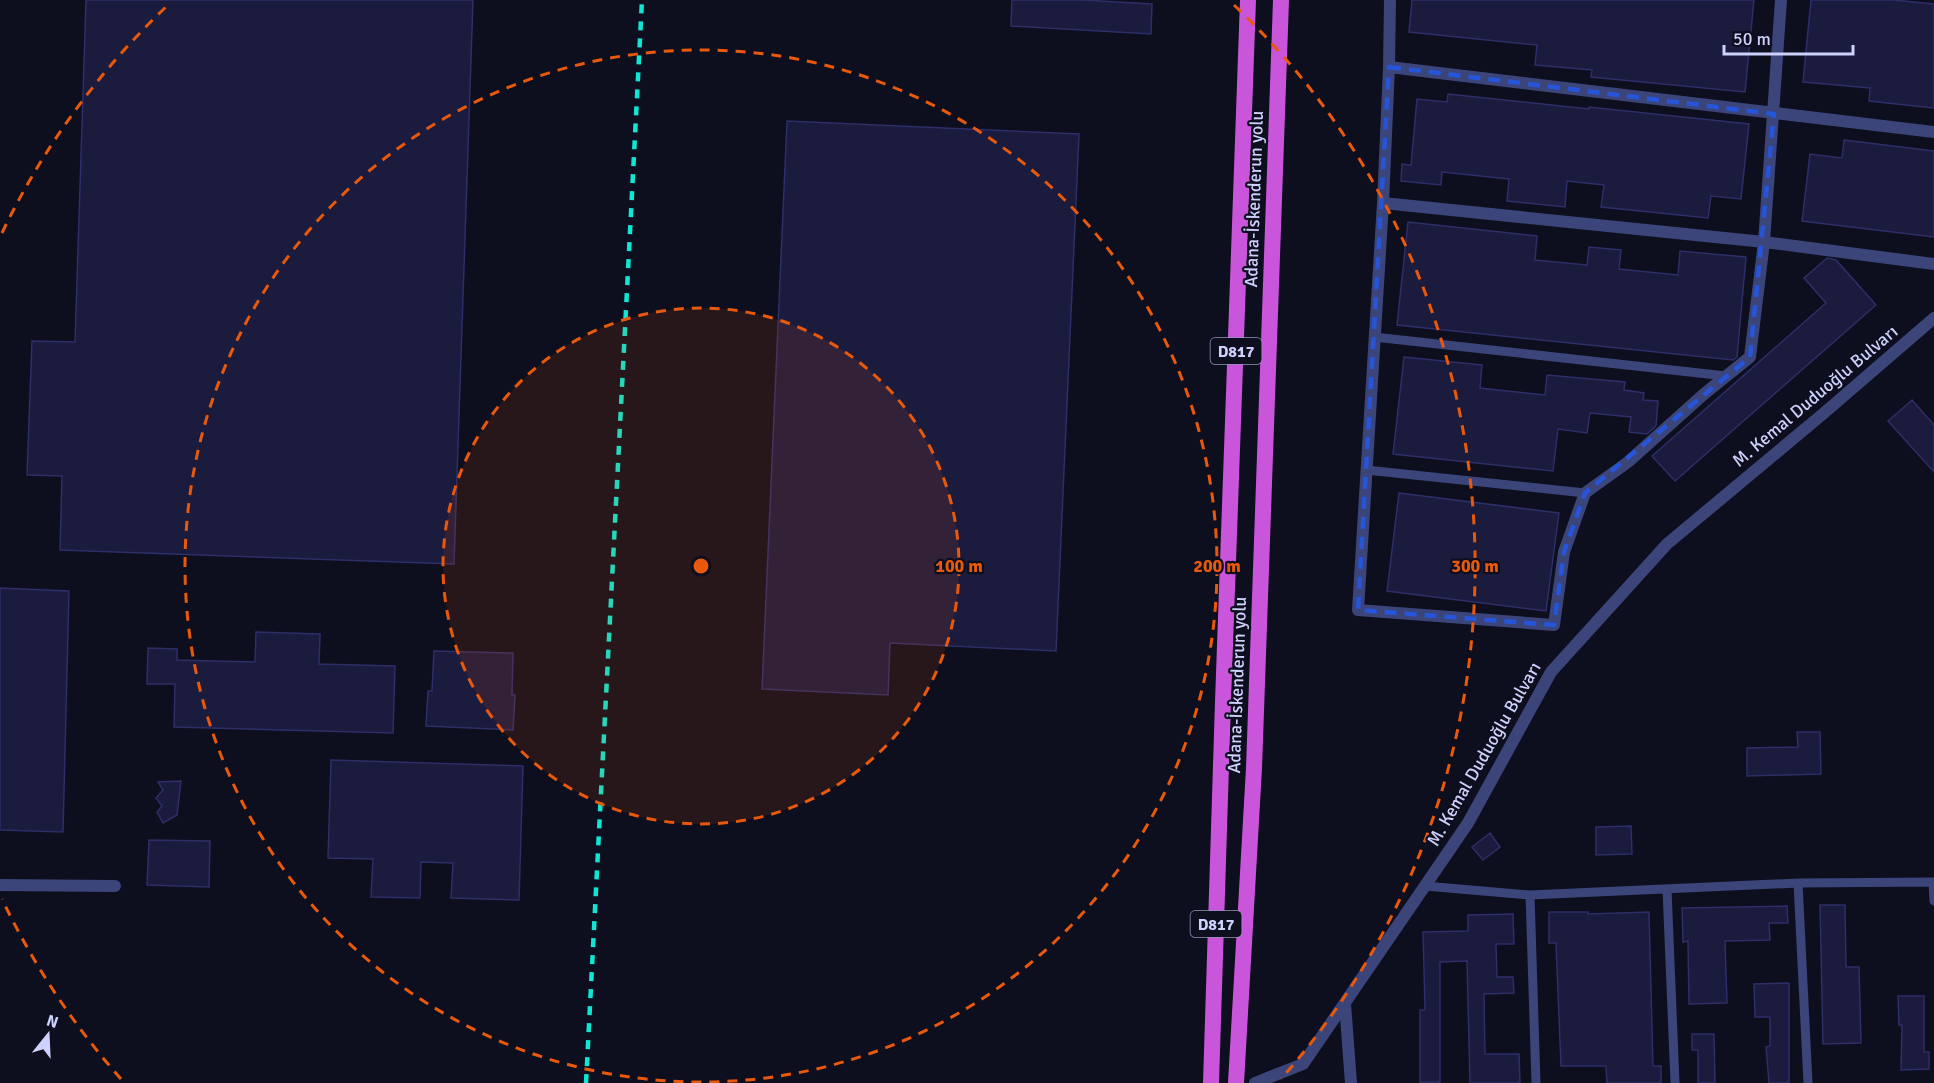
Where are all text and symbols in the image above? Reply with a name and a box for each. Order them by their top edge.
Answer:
scale bar [1724,18,1853,56]
text: 50 m [1733,28,1771,50]
street label: Adana-İskenderun yolu [1240,110,1268,288]
street label: M. Kemal Duduoğlu Bulvarı [1728,320,1902,472]
road number: D817 [1210,338,1262,364]
text: 100 m [935,555,983,577]
text: 200 m [1193,555,1241,577]
text: 300 m [1451,555,1499,577]
centre of rings [691,556,711,576]
street label: Adana-İskenderun yolu [1223,596,1251,774]
street label: M. Kemal Duduoğlu Bulvarı [1422,658,1546,850]
road number: D817 [1190,911,1242,937]
north arrow [18,1005,78,1065]
text: N [44,1010,61,1033]

